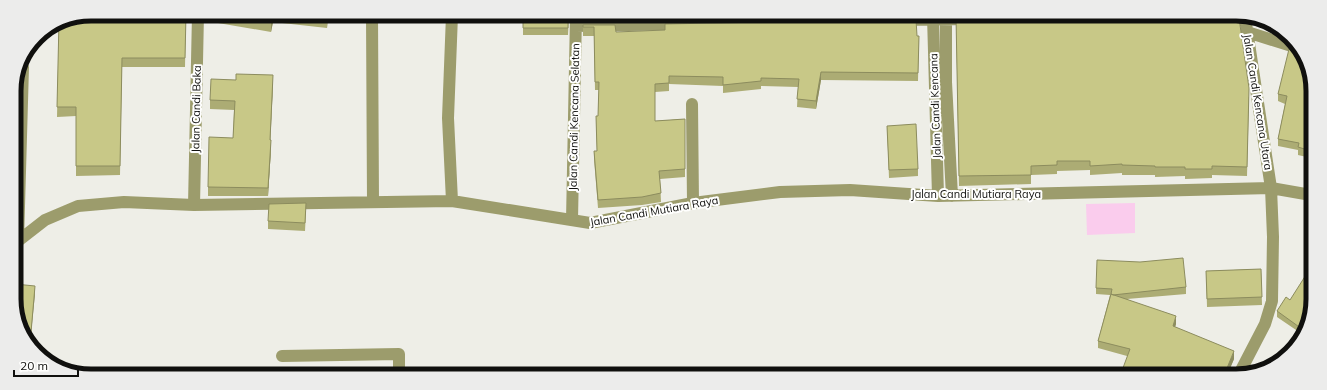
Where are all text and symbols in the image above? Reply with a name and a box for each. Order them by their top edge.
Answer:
street label: Jalan Candi Kencana Utara [1240,33,1276,171]
street label: Jalan Candi Kencana Selatan [566,43,582,191]
street label: Jalan Candi Kencana [926,53,944,159]
street label: Jalan Candi Baka [188,65,204,153]
street label: Jalan Candi Mutiara Raya [911,187,1041,201]
street label: Jalan Candi Mutiara Raya [589,193,719,229]
scale bar [14,352,78,378]
text: 20 m [20,358,48,373]

